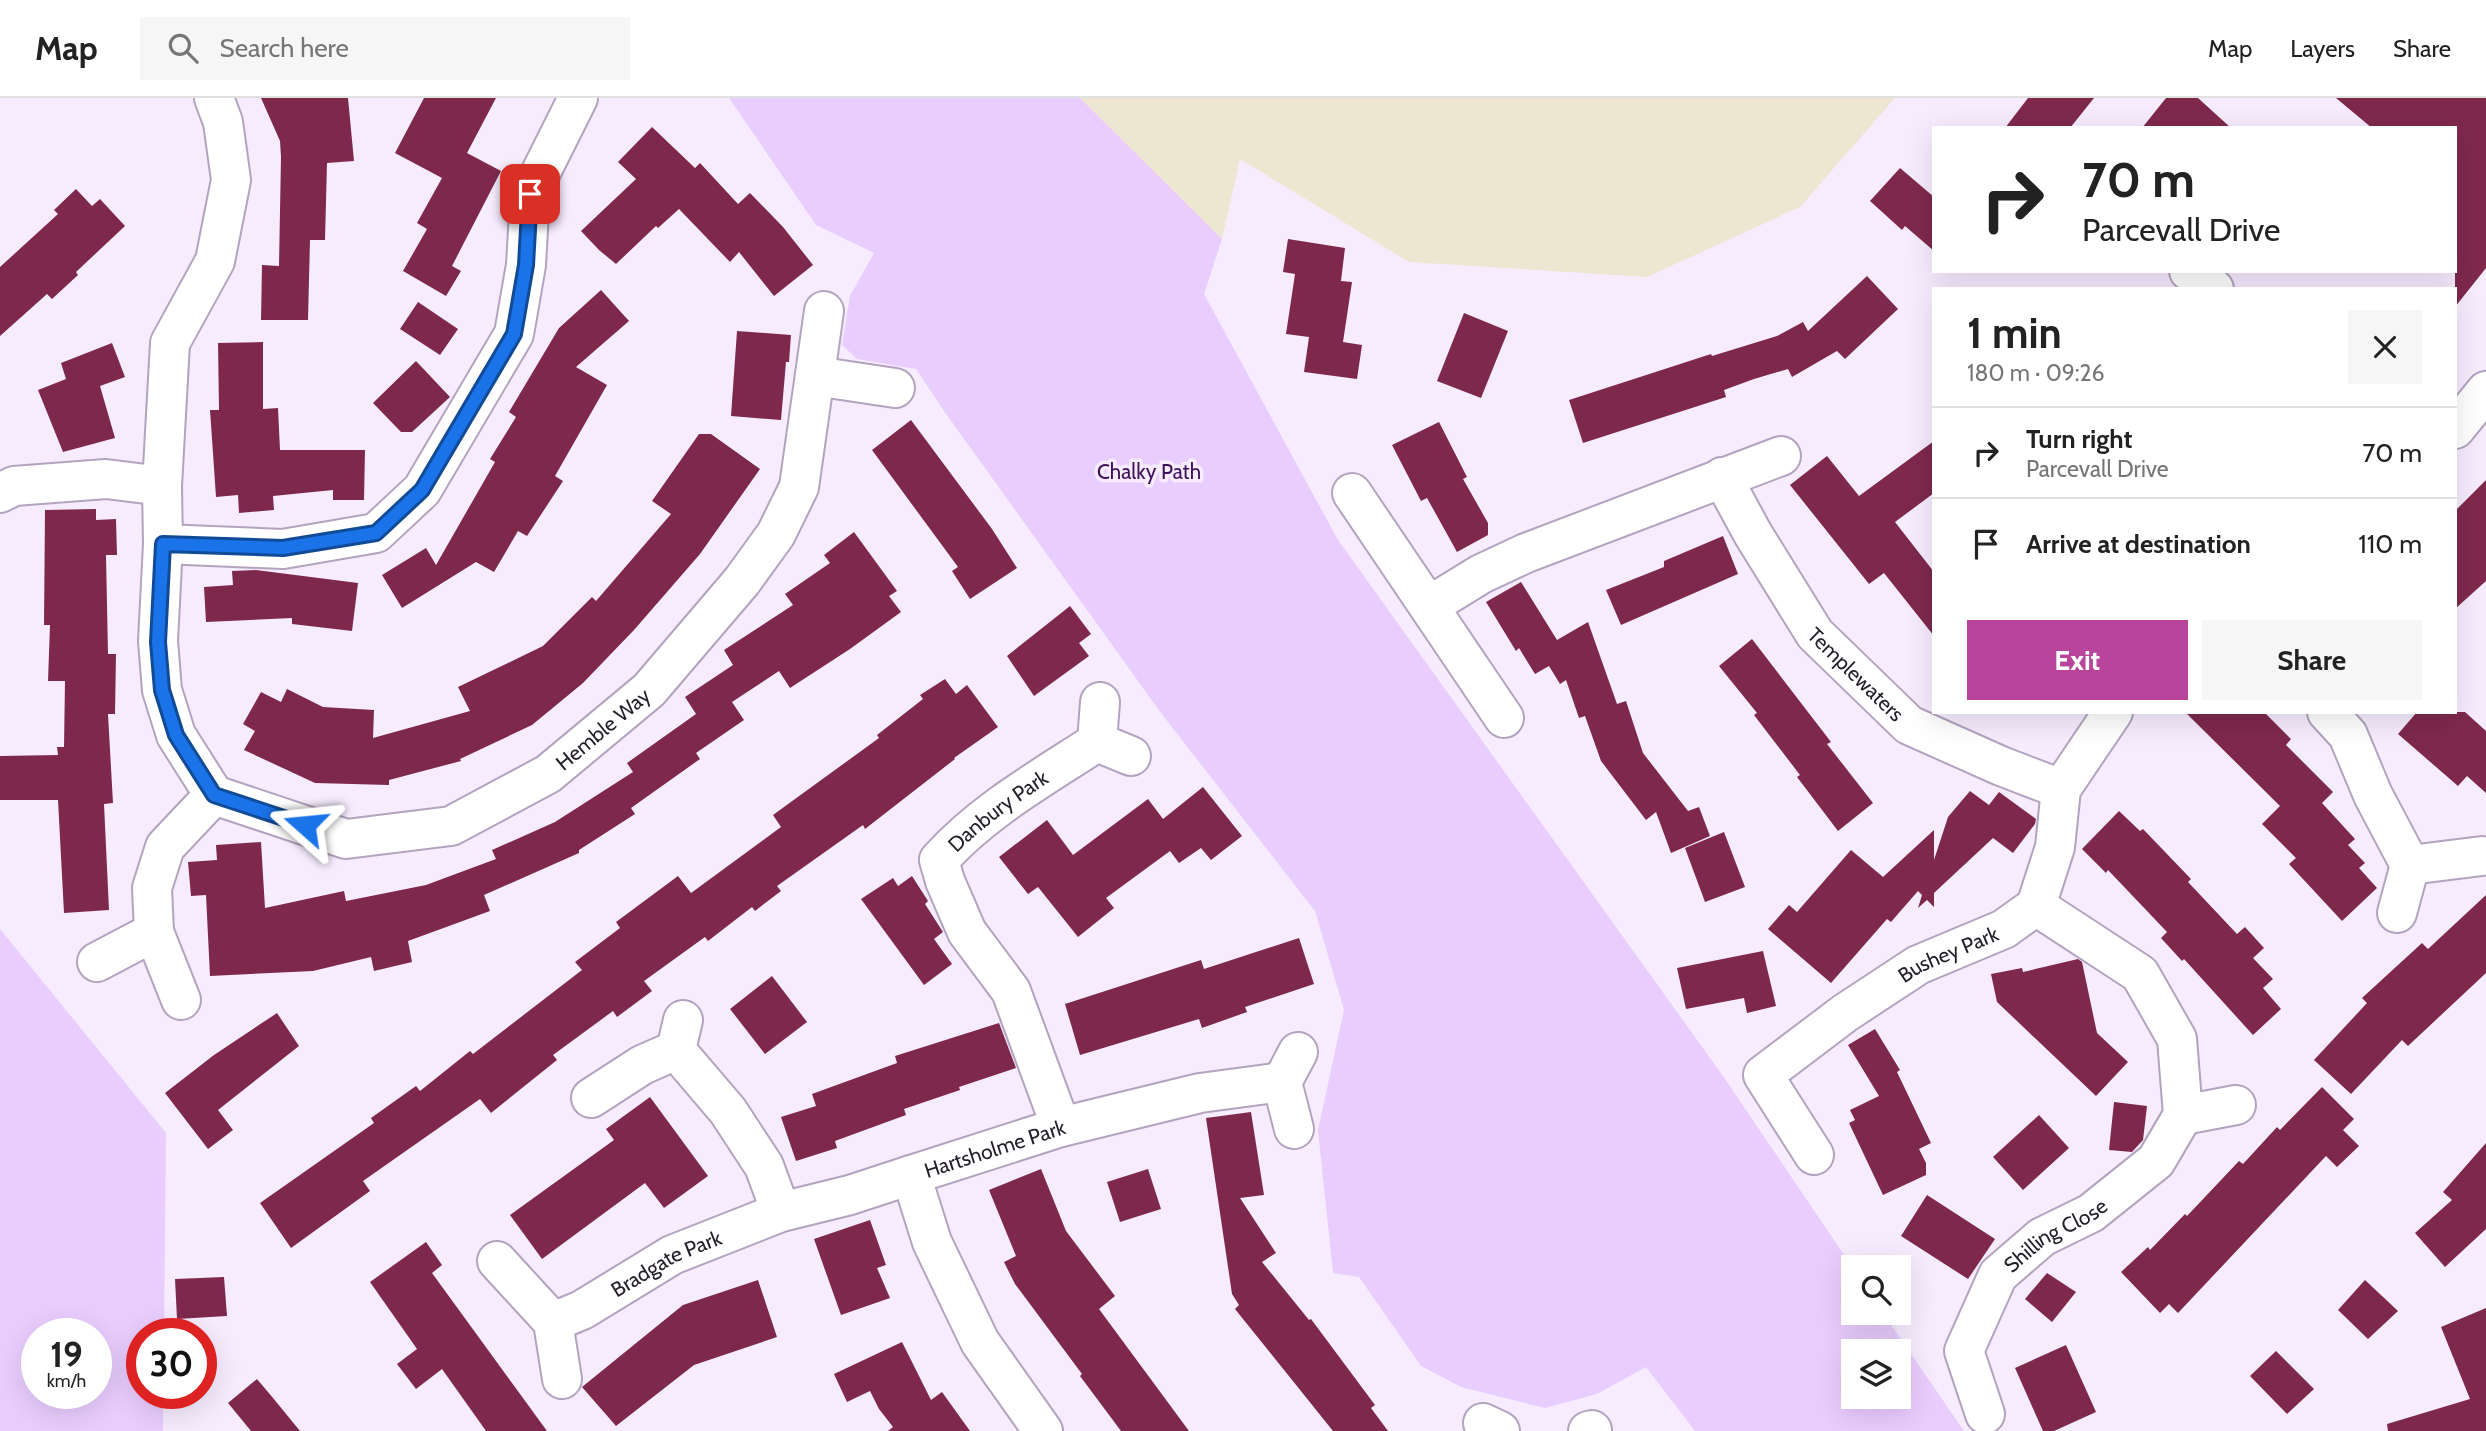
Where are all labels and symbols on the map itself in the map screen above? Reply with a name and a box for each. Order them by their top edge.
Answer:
pin [500,164,560,224]
park label: Chalky Path [1097,459,1201,484]
street label: Templewaters [1803,622,1910,726]
street label: Hemble Way [550,682,655,775]
street label: Danbury Park [942,764,1053,856]
position arrow [268,788,342,862]
street label: Bushey Park [1893,920,2002,987]
street label: Hartsholme Park [921,1114,1069,1183]
street label: Shilling Close [1998,1193,2112,1277]
street label: Bradgate Park [606,1224,725,1302]
speed limit sign: 30 [126,1318,217,1409]

